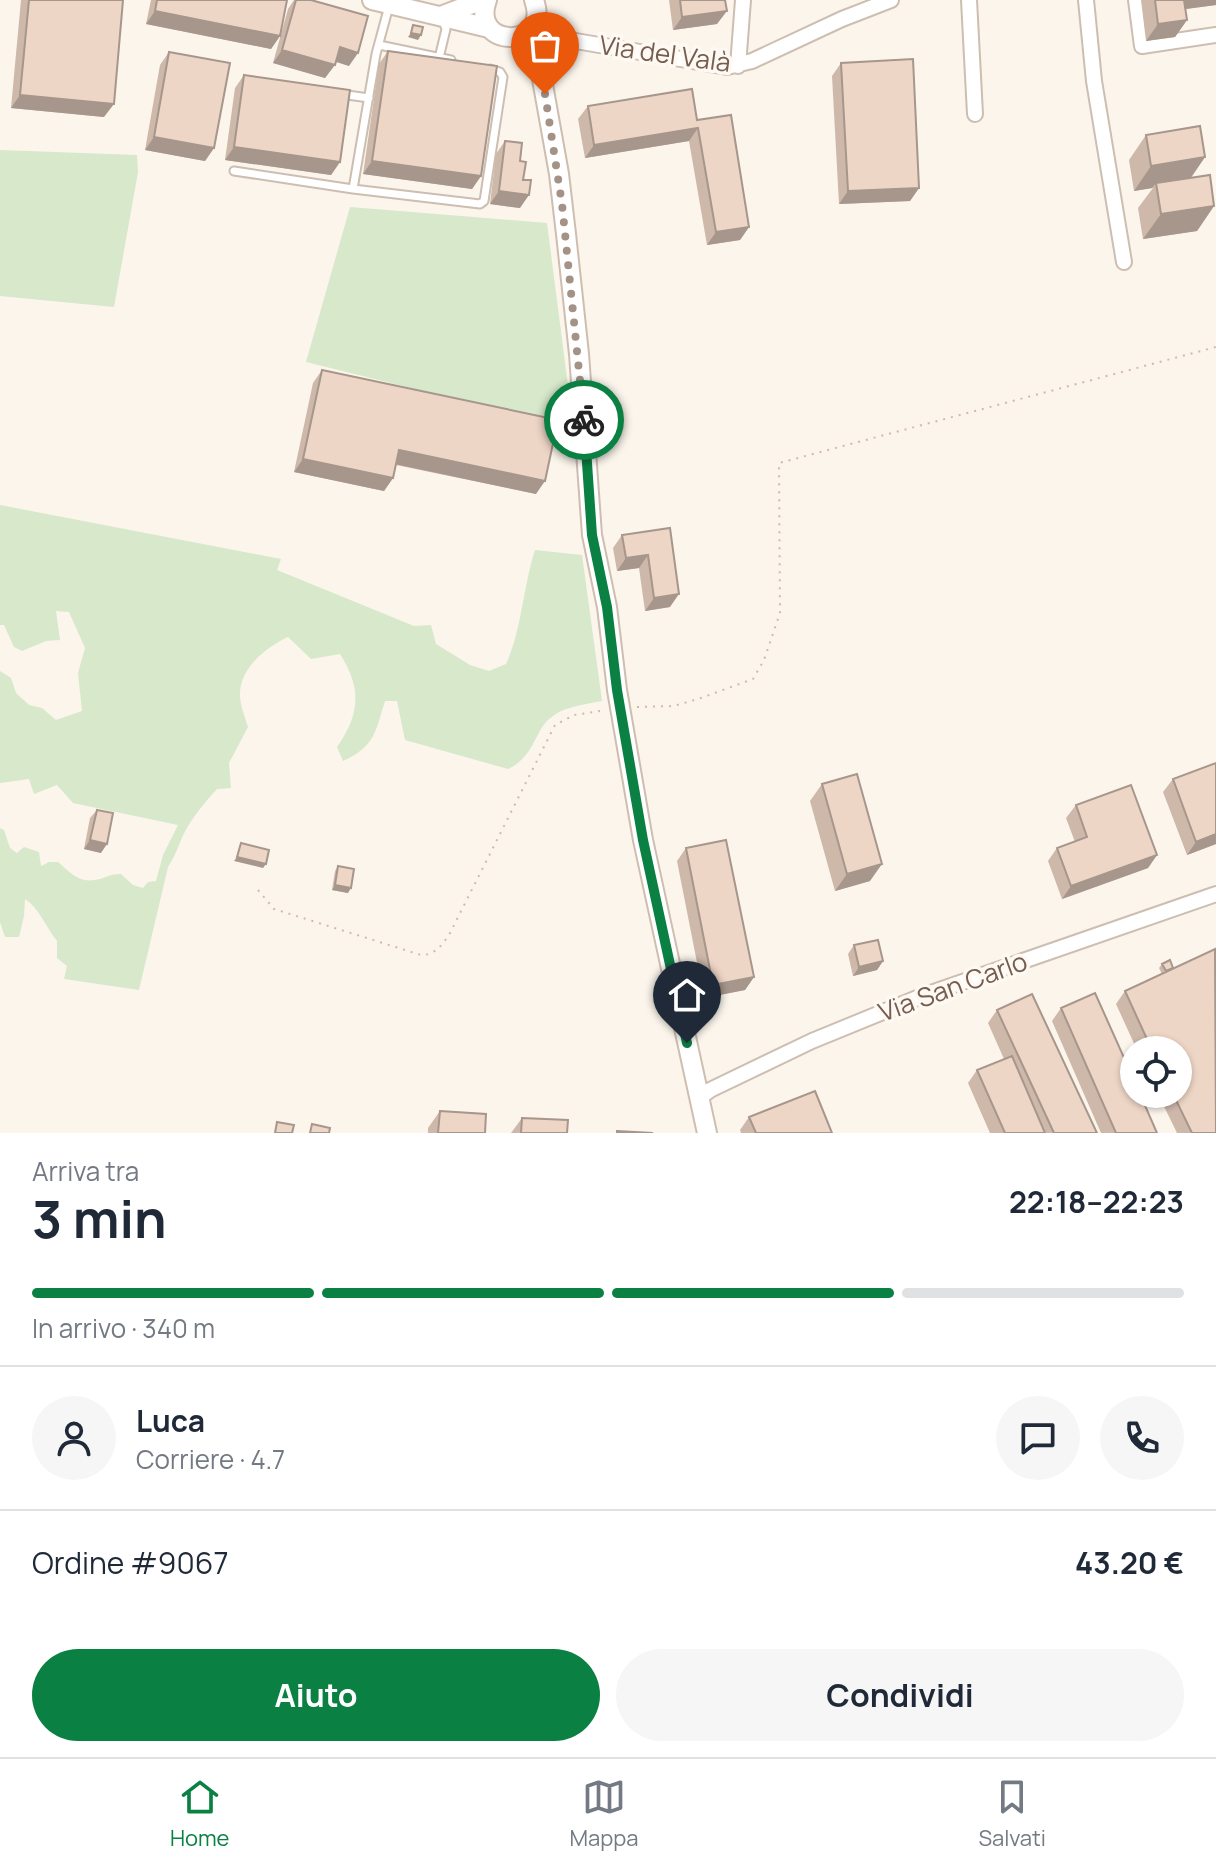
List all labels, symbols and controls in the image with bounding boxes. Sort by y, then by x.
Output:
pin [511,12,579,94]
icon: bag [523,24,567,68]
street label: Via del Valà [597,26,733,80]
courier [544,380,624,460]
icon: bike [562,398,606,442]
street label: Via San Carlo [873,942,1032,1030]
pin [653,961,721,1043]
icon: home [665,973,709,1017]
map controls [1120,1036,1192,1108]
button: locate [1120,1036,1192,1108]
text: Arriva tra [32,1153,139,1189]
text: 22:18–22:23 [1009,1181,1184,1222]
text: 3 min [32,1183,167,1254]
text: In arrivo · 340 m [32,1310,215,1346]
button: person [32,1396,116,1480]
button: chat [996,1396,1080,1480]
button: phone [1100,1396,1184,1480]
text: Luca [136,1400,205,1441]
text: Corriere · 4.7 [136,1441,285,1477]
text: Ordine #9067 [32,1542,228,1583]
text: 43.20 € [1075,1542,1184,1583]
button: Aiuto [32,1649,600,1741]
button: Condividi [616,1649,1184,1741]
tab: Home [170,1775,229,1853]
tab: Mappa [569,1775,638,1853]
tab: Salvati [978,1775,1046,1853]

